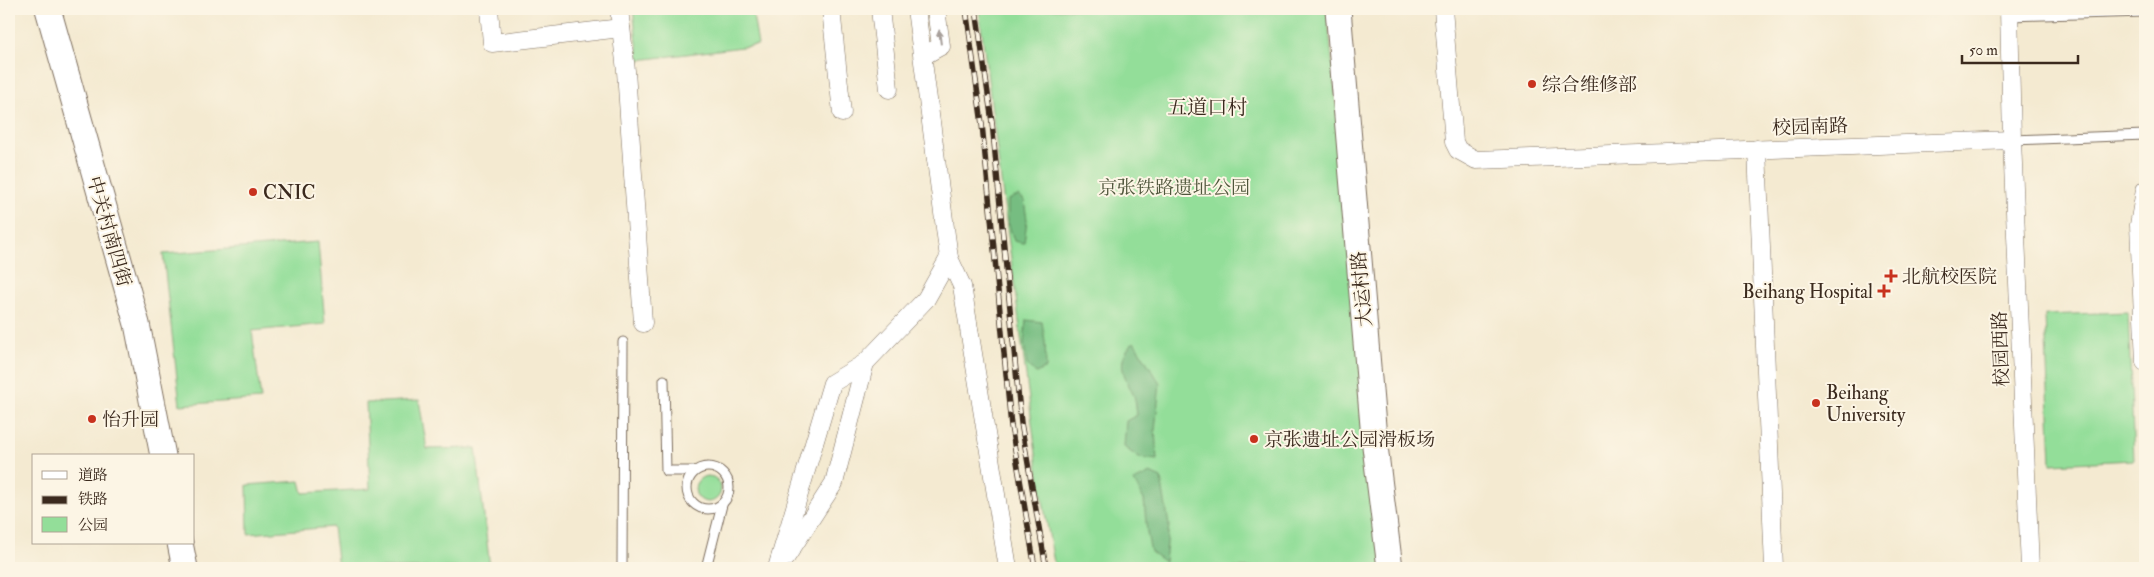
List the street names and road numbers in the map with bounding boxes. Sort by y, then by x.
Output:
street label: 校园南路 [1772,114,1848,140]
street label: 中关村南四街 [82,173,136,289]
street label: 大运村路 [1347,250,1377,328]
street label: 校园西路 [1988,311,2014,387]

